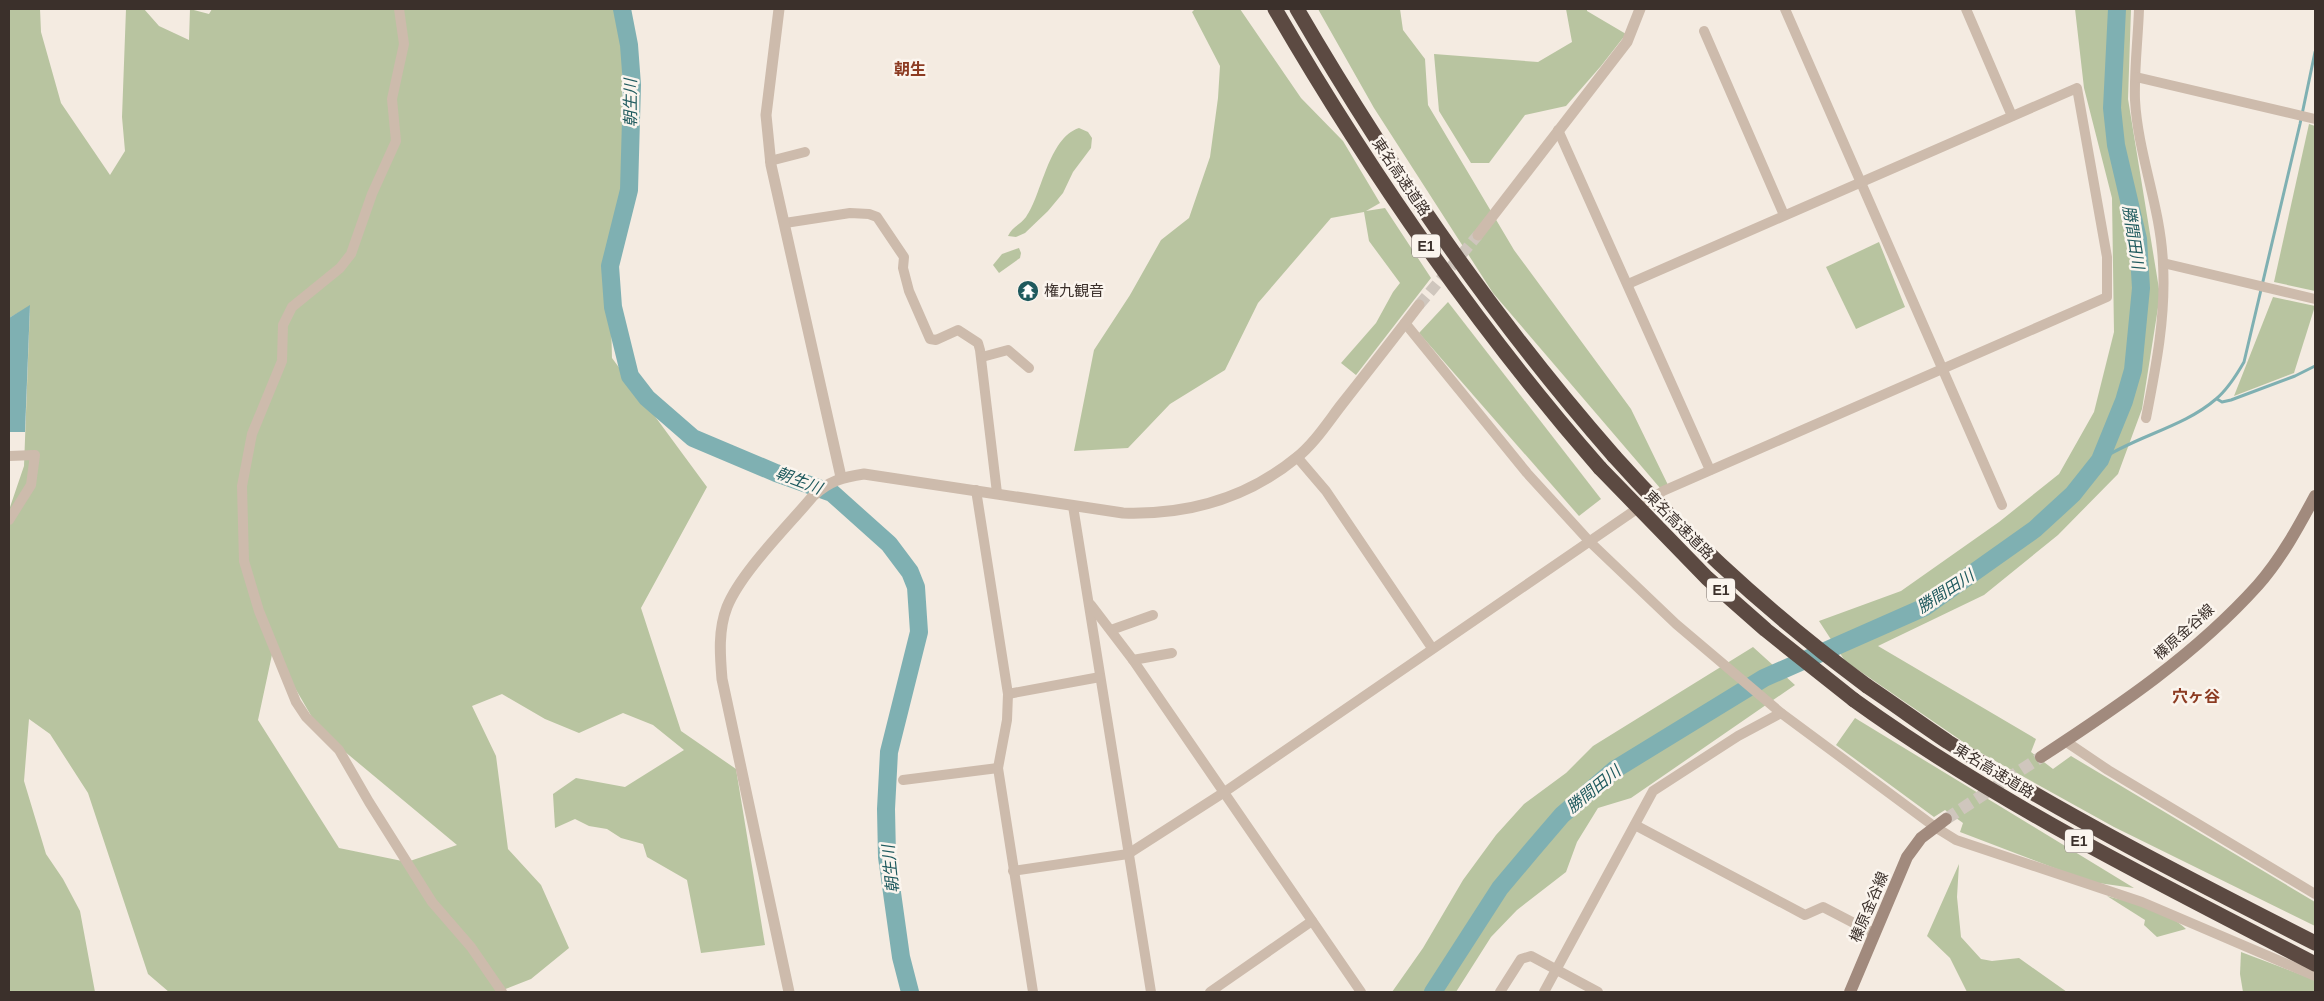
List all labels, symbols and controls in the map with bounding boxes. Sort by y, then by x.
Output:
district label: 朝生 [894,61,926,78]
water label: 朝生川 [622,77,639,127]
street label: 東名高速道路 [1369,135,1434,219]
water label: 勝間田川 [2120,204,2147,272]
road number: E1 [1412,235,1440,258]
temple icon: 権九観音 [1016,279,1040,303]
place label: 権九観音 [1044,282,1104,299]
water label: 朝生川 [773,464,826,498]
street label: 東名高速道路 [1642,487,1717,562]
water label: 勝間田川 [1914,566,1978,616]
road number: E1 [1707,578,1735,602]
street label: 榛原金谷線 [2150,600,2217,663]
district label: 穴ヶ谷 [2172,688,2220,705]
street label: 東名高速道路 [1951,740,2037,801]
water label: 勝間田川 [1563,761,1625,816]
road number: E1 [2065,829,2093,852]
water label: 朝生川 [879,842,901,894]
street label: 榛原金谷線 [1846,869,1891,945]

